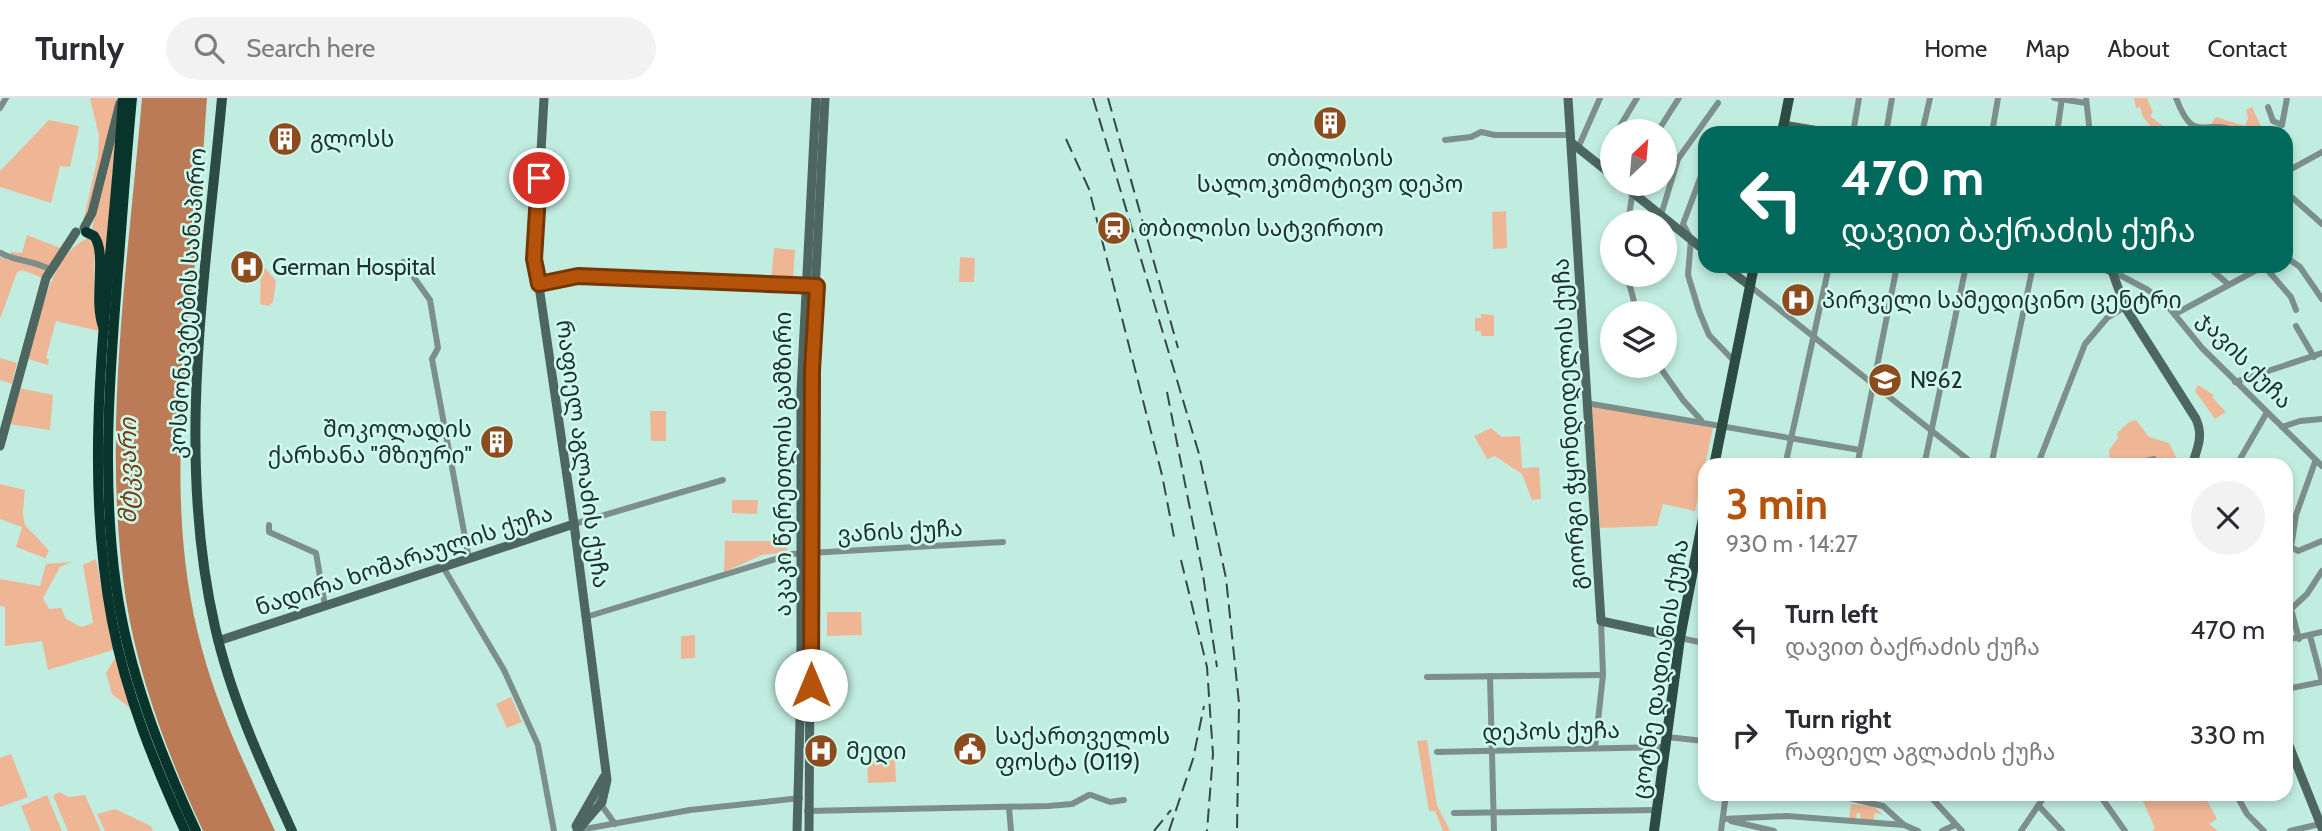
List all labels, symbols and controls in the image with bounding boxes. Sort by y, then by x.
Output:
search box [166,17,656,80]
text: Turnly [35,28,124,68]
icon: search [190,29,228,67]
text: Search here [246,32,375,64]
text: Home [1924,34,1987,63]
text: Map [2025,34,2070,63]
text: About [2108,34,2170,63]
text: Contact [2208,34,2287,63]
building icon: თბილისის სალოკომოტივო დეპო [1311,104,1349,142]
north arrow [1600,119,1676,196]
map controls [1600,119,1677,378]
building icon: გლოსს [266,120,304,158]
place label: გლოსს [310,125,394,153]
place label: თბილისის სალოკომოტივო დეპო [1197,144,1463,198]
street label: კოსმონავტების სანაპირო [162,147,212,459]
pin [509,148,569,208]
text: 470 m [1841,148,1984,207]
icon: left [1726,154,1817,245]
icon: arrive [520,159,558,197]
station icon: თბილისი სატვირთო [1095,209,1133,247]
button: search [1600,210,1677,287]
text: დავით ბაქრაძის ქუჩა [1841,211,2196,250]
place label: თბილისი სატვირთო [1138,214,1384,242]
hospital icon: German Hospital [228,248,266,286]
place label: German Hospital [272,253,436,281]
street label: გიორგი ჭყონდიდელის ქუჩა [1546,257,1592,591]
hospital icon: პირველი სამედიცინო ცენტრი [1779,281,1817,319]
place label: პირველი სამედიცინო ცენტრი [1822,286,2182,314]
button: layers [1600,301,1677,378]
street label: ჯავის ქუჩა [2192,306,2298,414]
street label: აკაკი წერეთლის გამზირი [769,312,797,616]
street label: რაფიელ აგლაძის ქუჩა [550,318,616,590]
school or university icon: №62 [1866,361,1904,399]
place label: №62 [1910,366,1963,394]
place label: შოკოლადის ქარხანა "მზიური" [268,415,472,469]
water label: მტკვარი [113,417,142,524]
building icon: შოკოლადის ქარხანა "მზიური" [478,423,516,461]
text: 3 min [1726,478,1828,530]
button: close [2191,481,2265,555]
street label: ნადირა ხოშარაულის ქუჩა [252,499,556,621]
street label: ვანის ქუჩა [837,514,963,548]
text: 930 m · 14:27 [1726,530,1858,558]
street label: ცოტნე დადიანის ქუჩა [1626,537,1694,801]
text: Turn left [1785,598,1878,630]
icon: left [1726,611,1764,649]
text: 470 m [2190,614,2265,646]
text: დავით ბაქრაძის ქუჩა [1785,633,2040,661]
position arrow [774,648,848,722]
text: Turn right [1785,703,1891,735]
street label: დეპოს ქუჩა [1482,716,1620,746]
icon: right [1726,716,1764,754]
text: 330 m [2190,719,2265,751]
place label: საქართველოს ფოსტა (0119) [995,722,1170,776]
public building icon: საქართველოს ფოსტა (0119) [951,730,989,768]
hospital icon: მედი [802,732,840,770]
place label: მედი [846,737,906,765]
text: რაფიელ აგლაძის ქუჩა [1785,738,2055,766]

